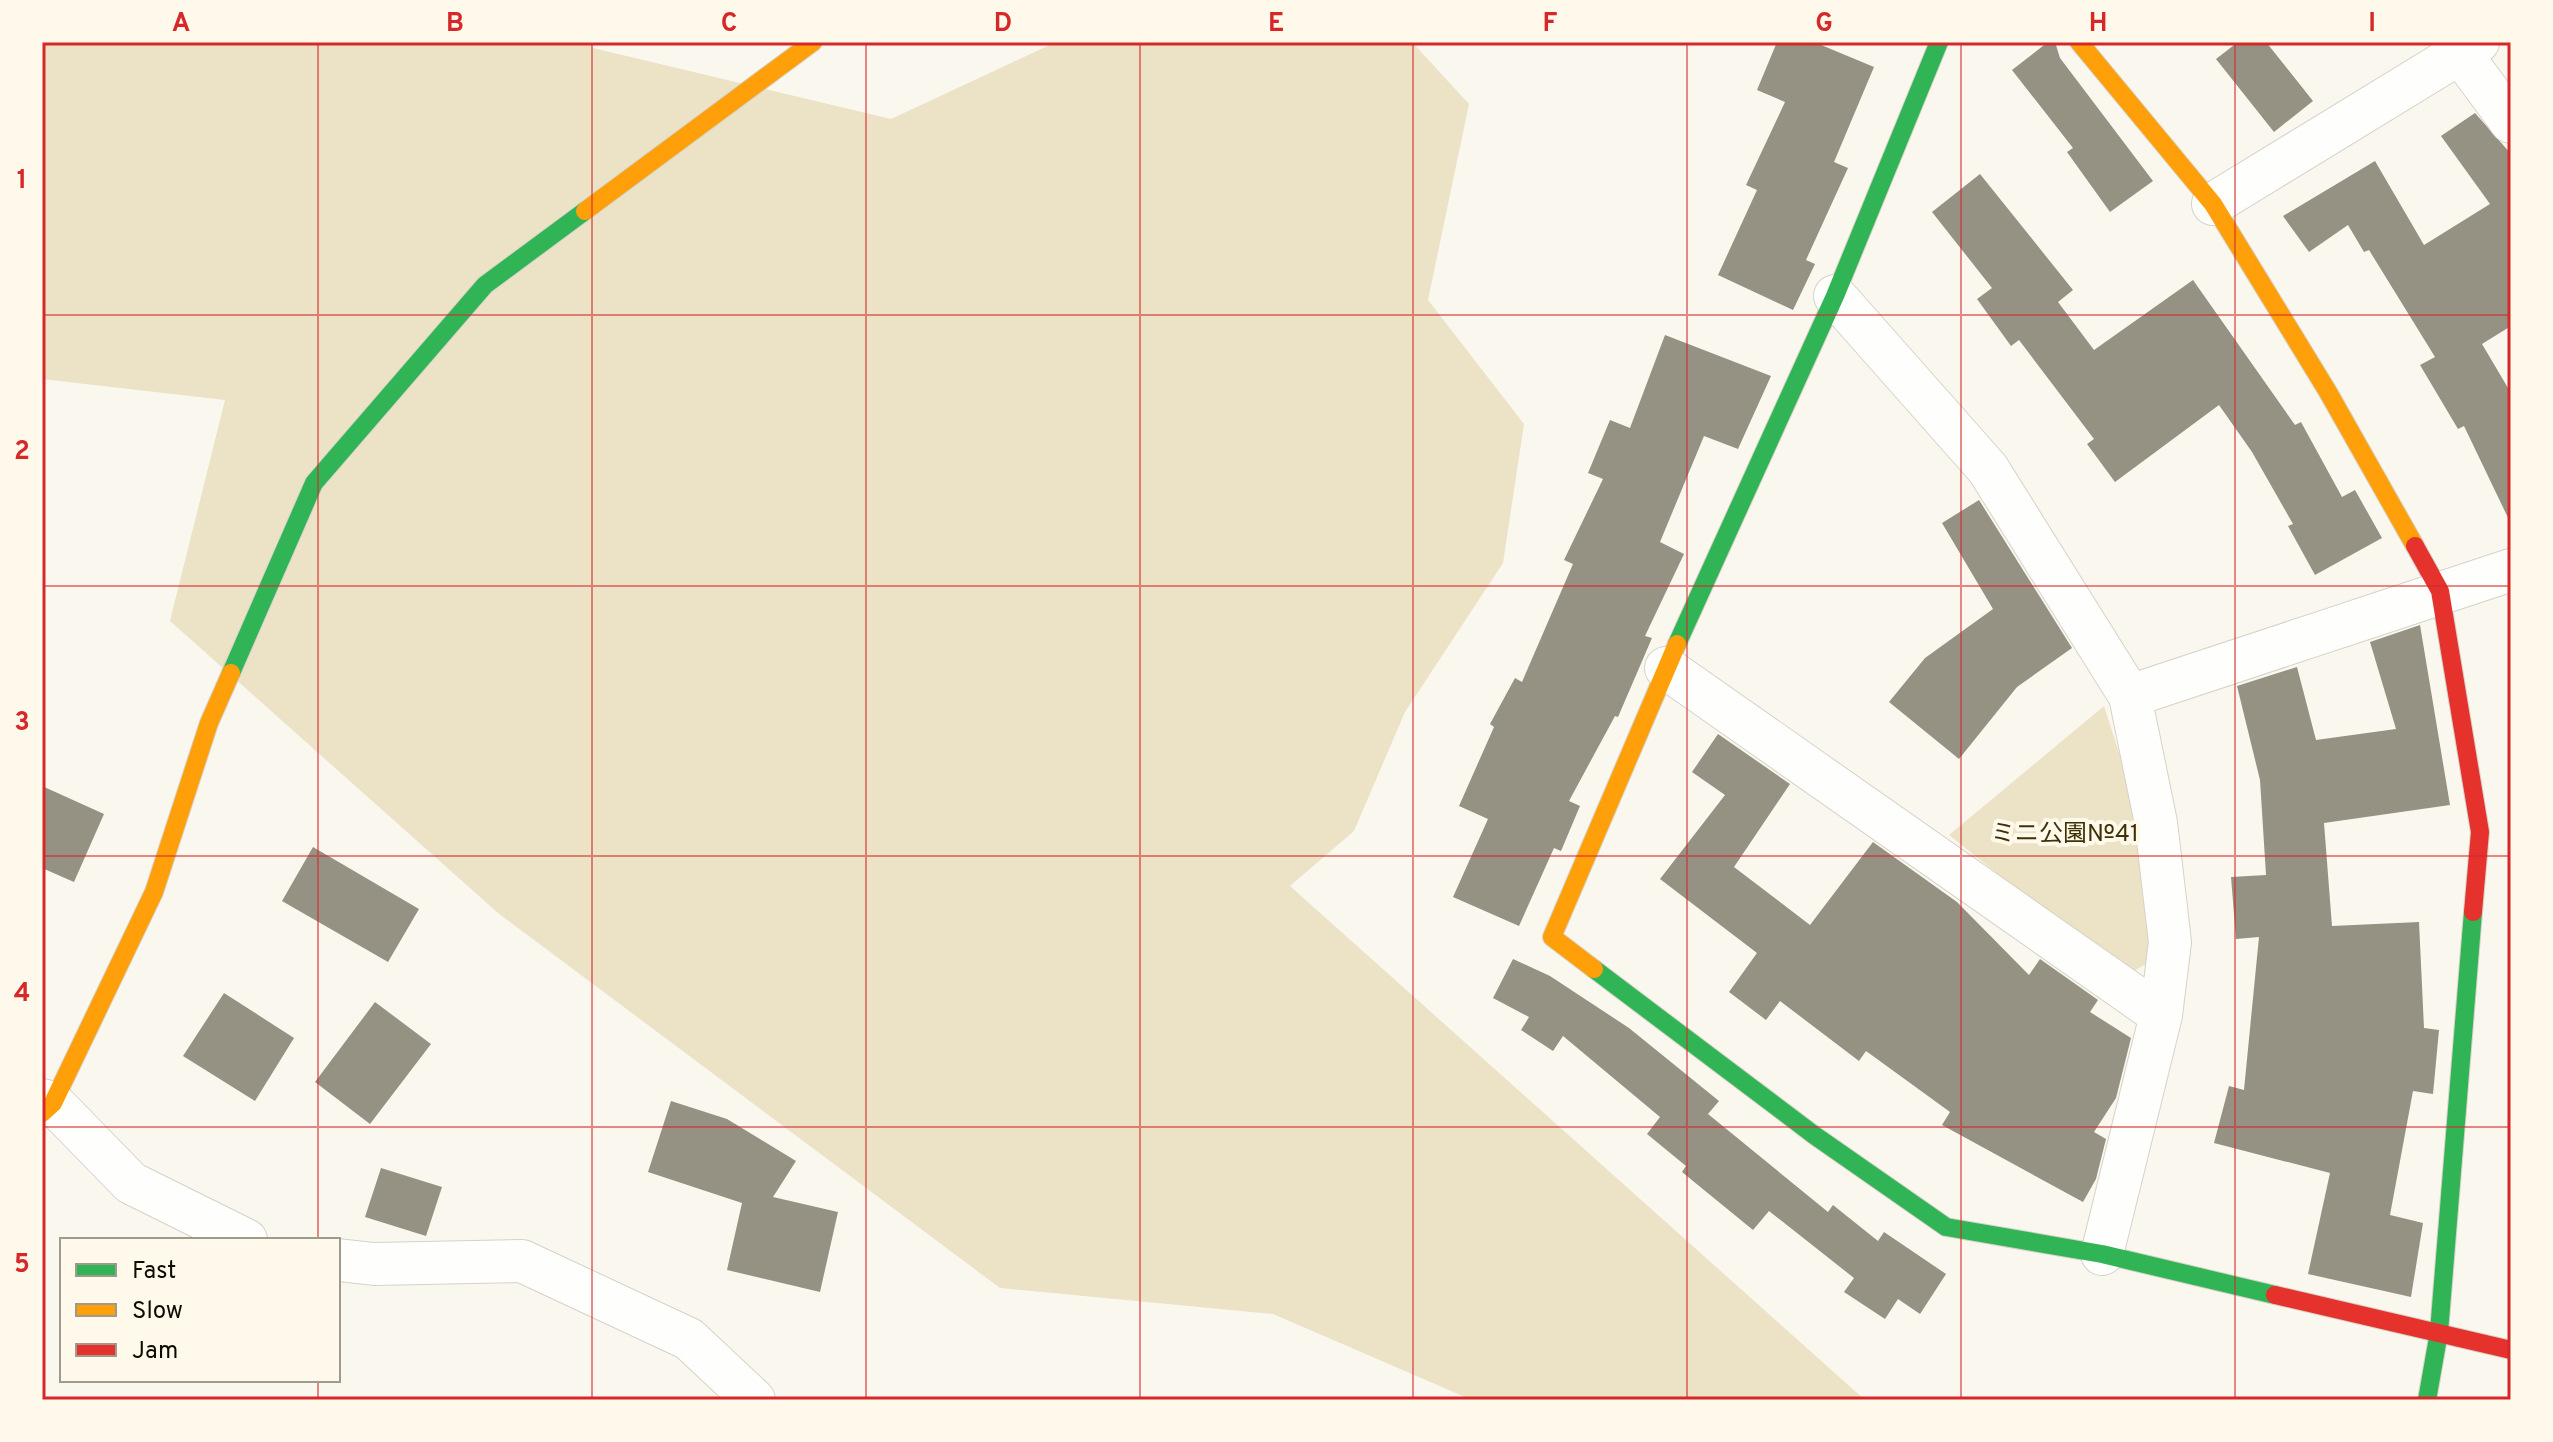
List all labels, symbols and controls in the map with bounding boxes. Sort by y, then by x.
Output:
text: A [172,8,190,41]
text: B [446,8,464,41]
text: C [721,8,737,41]
text: D [994,8,1012,41]
text: E [1268,8,1284,41]
text: F [1543,8,1558,41]
text: G [1815,8,1833,41]
text: H [2089,8,2107,41]
text: I [2368,8,2376,41]
text: 1 [17,165,27,198]
text: 2 [14,436,30,469]
text: 3 [14,707,30,740]
park label: ミニ公園№41 [1991,820,2139,850]
text: 4 [14,978,30,1011]
legend [60,1238,340,1382]
text: 5 [14,1249,30,1282]
text: Fast [132,1257,176,1287]
text: Slow [132,1297,183,1327]
text: Jam [132,1337,178,1367]

